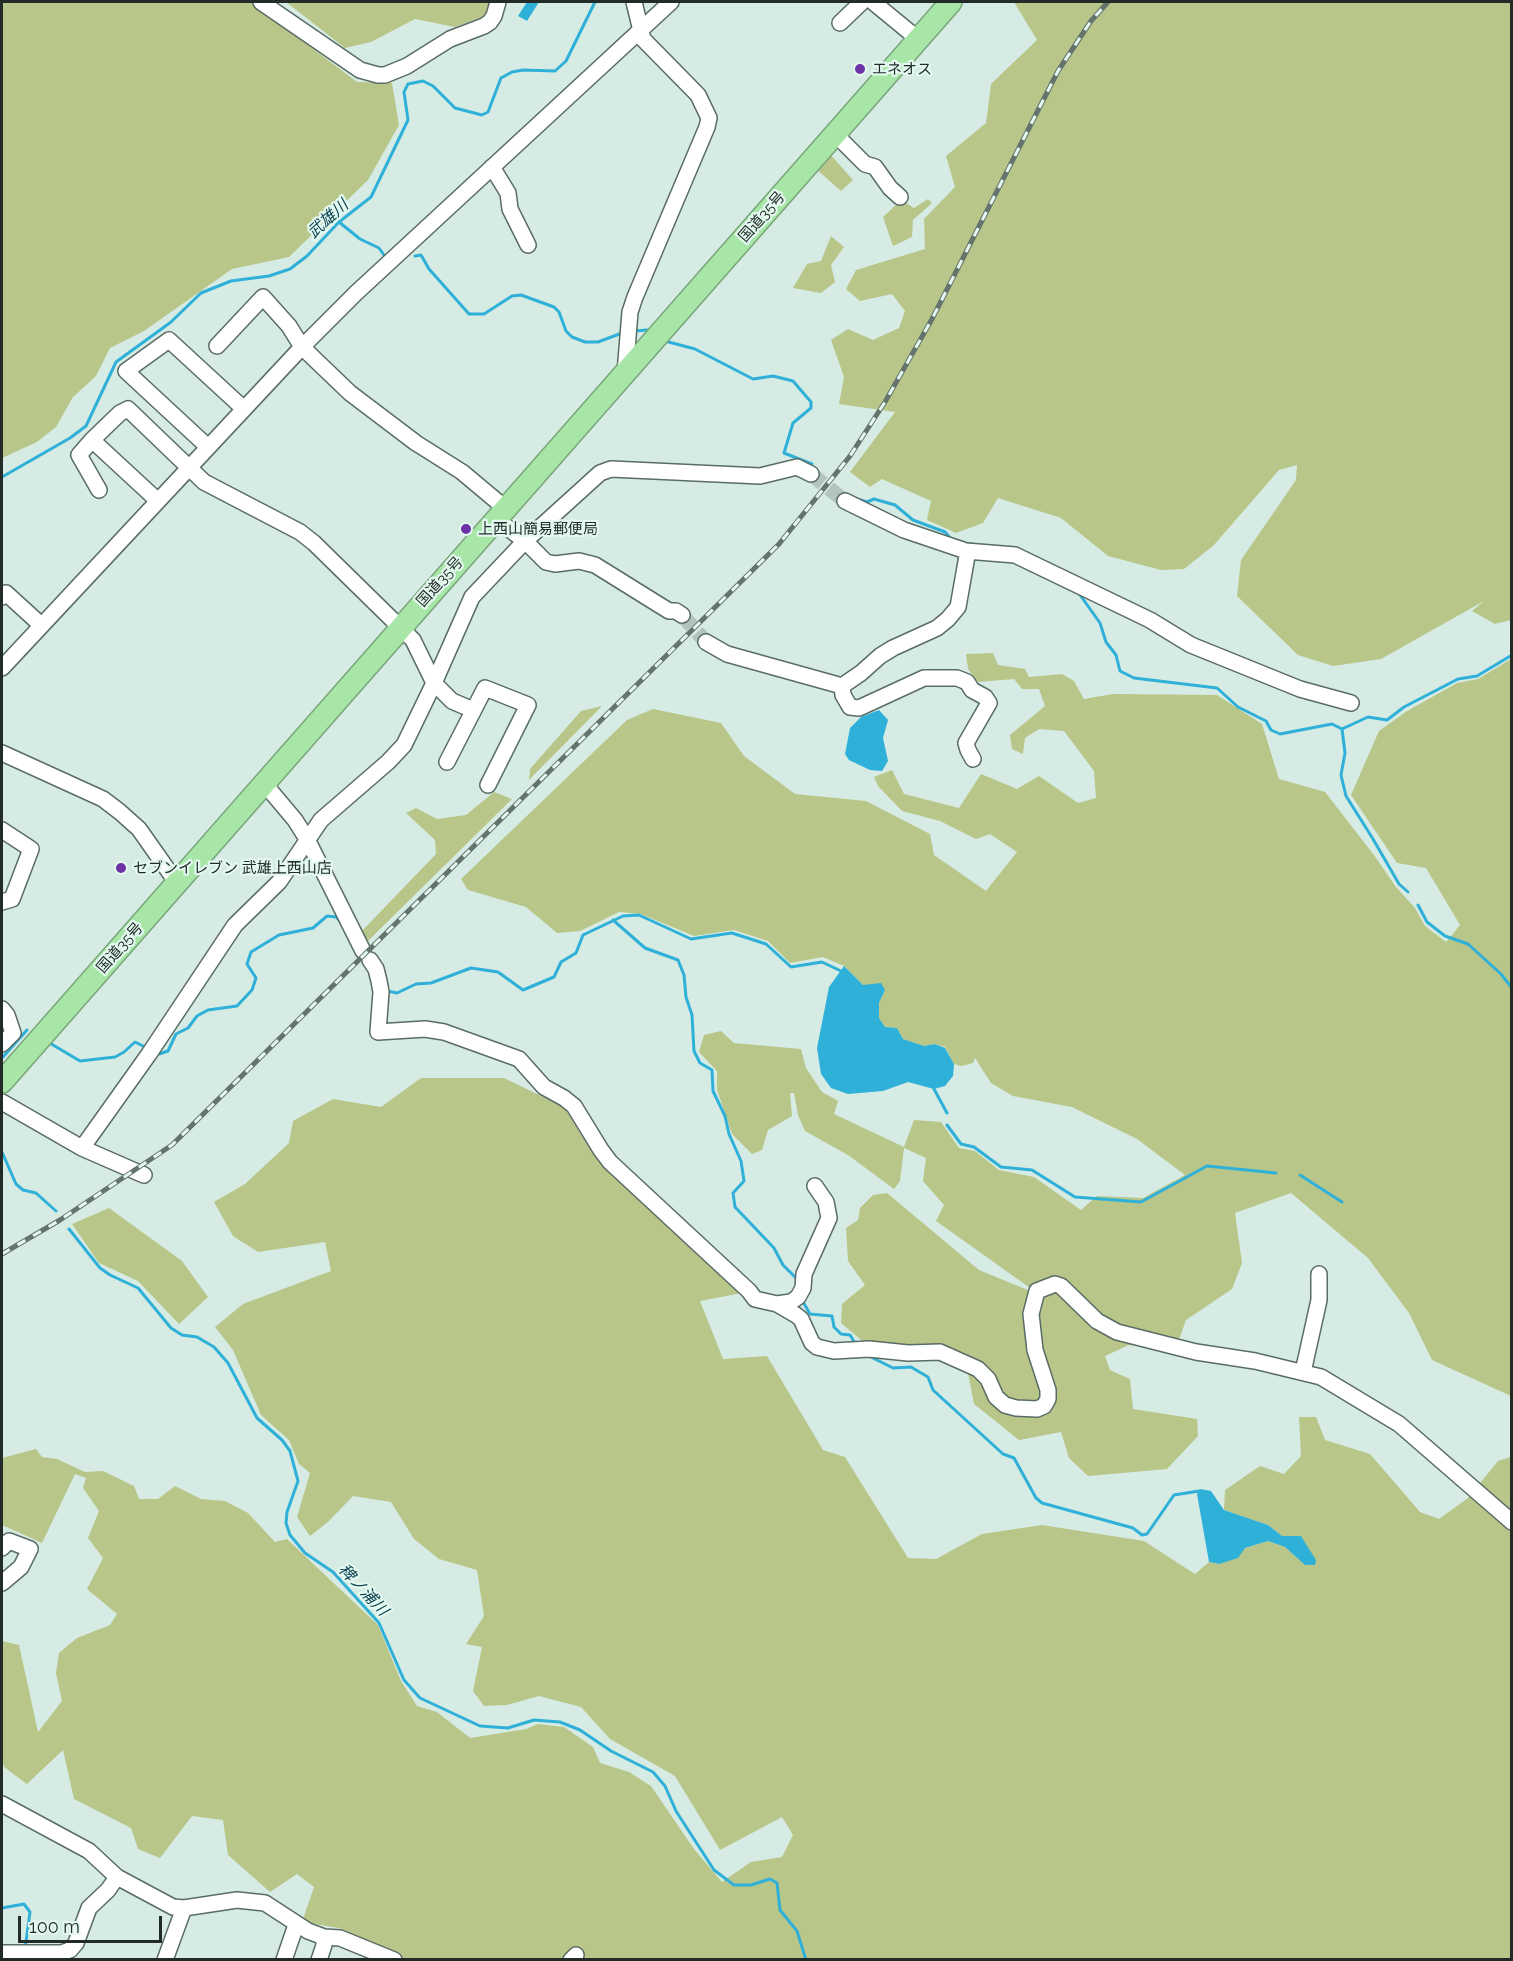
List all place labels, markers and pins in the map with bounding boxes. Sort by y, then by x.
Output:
place label: エネオス [872,60,932,78]
marker: エネオス [853,62,867,76]
place label: 上西山簡易郵便局 [478,520,598,538]
marker: 上西山簡易郵便局 [459,522,473,536]
place label: セブンイレブン 武雄上西山店 [133,859,332,877]
marker: セブンイレブン 武雄上西山店 [114,861,128,875]

